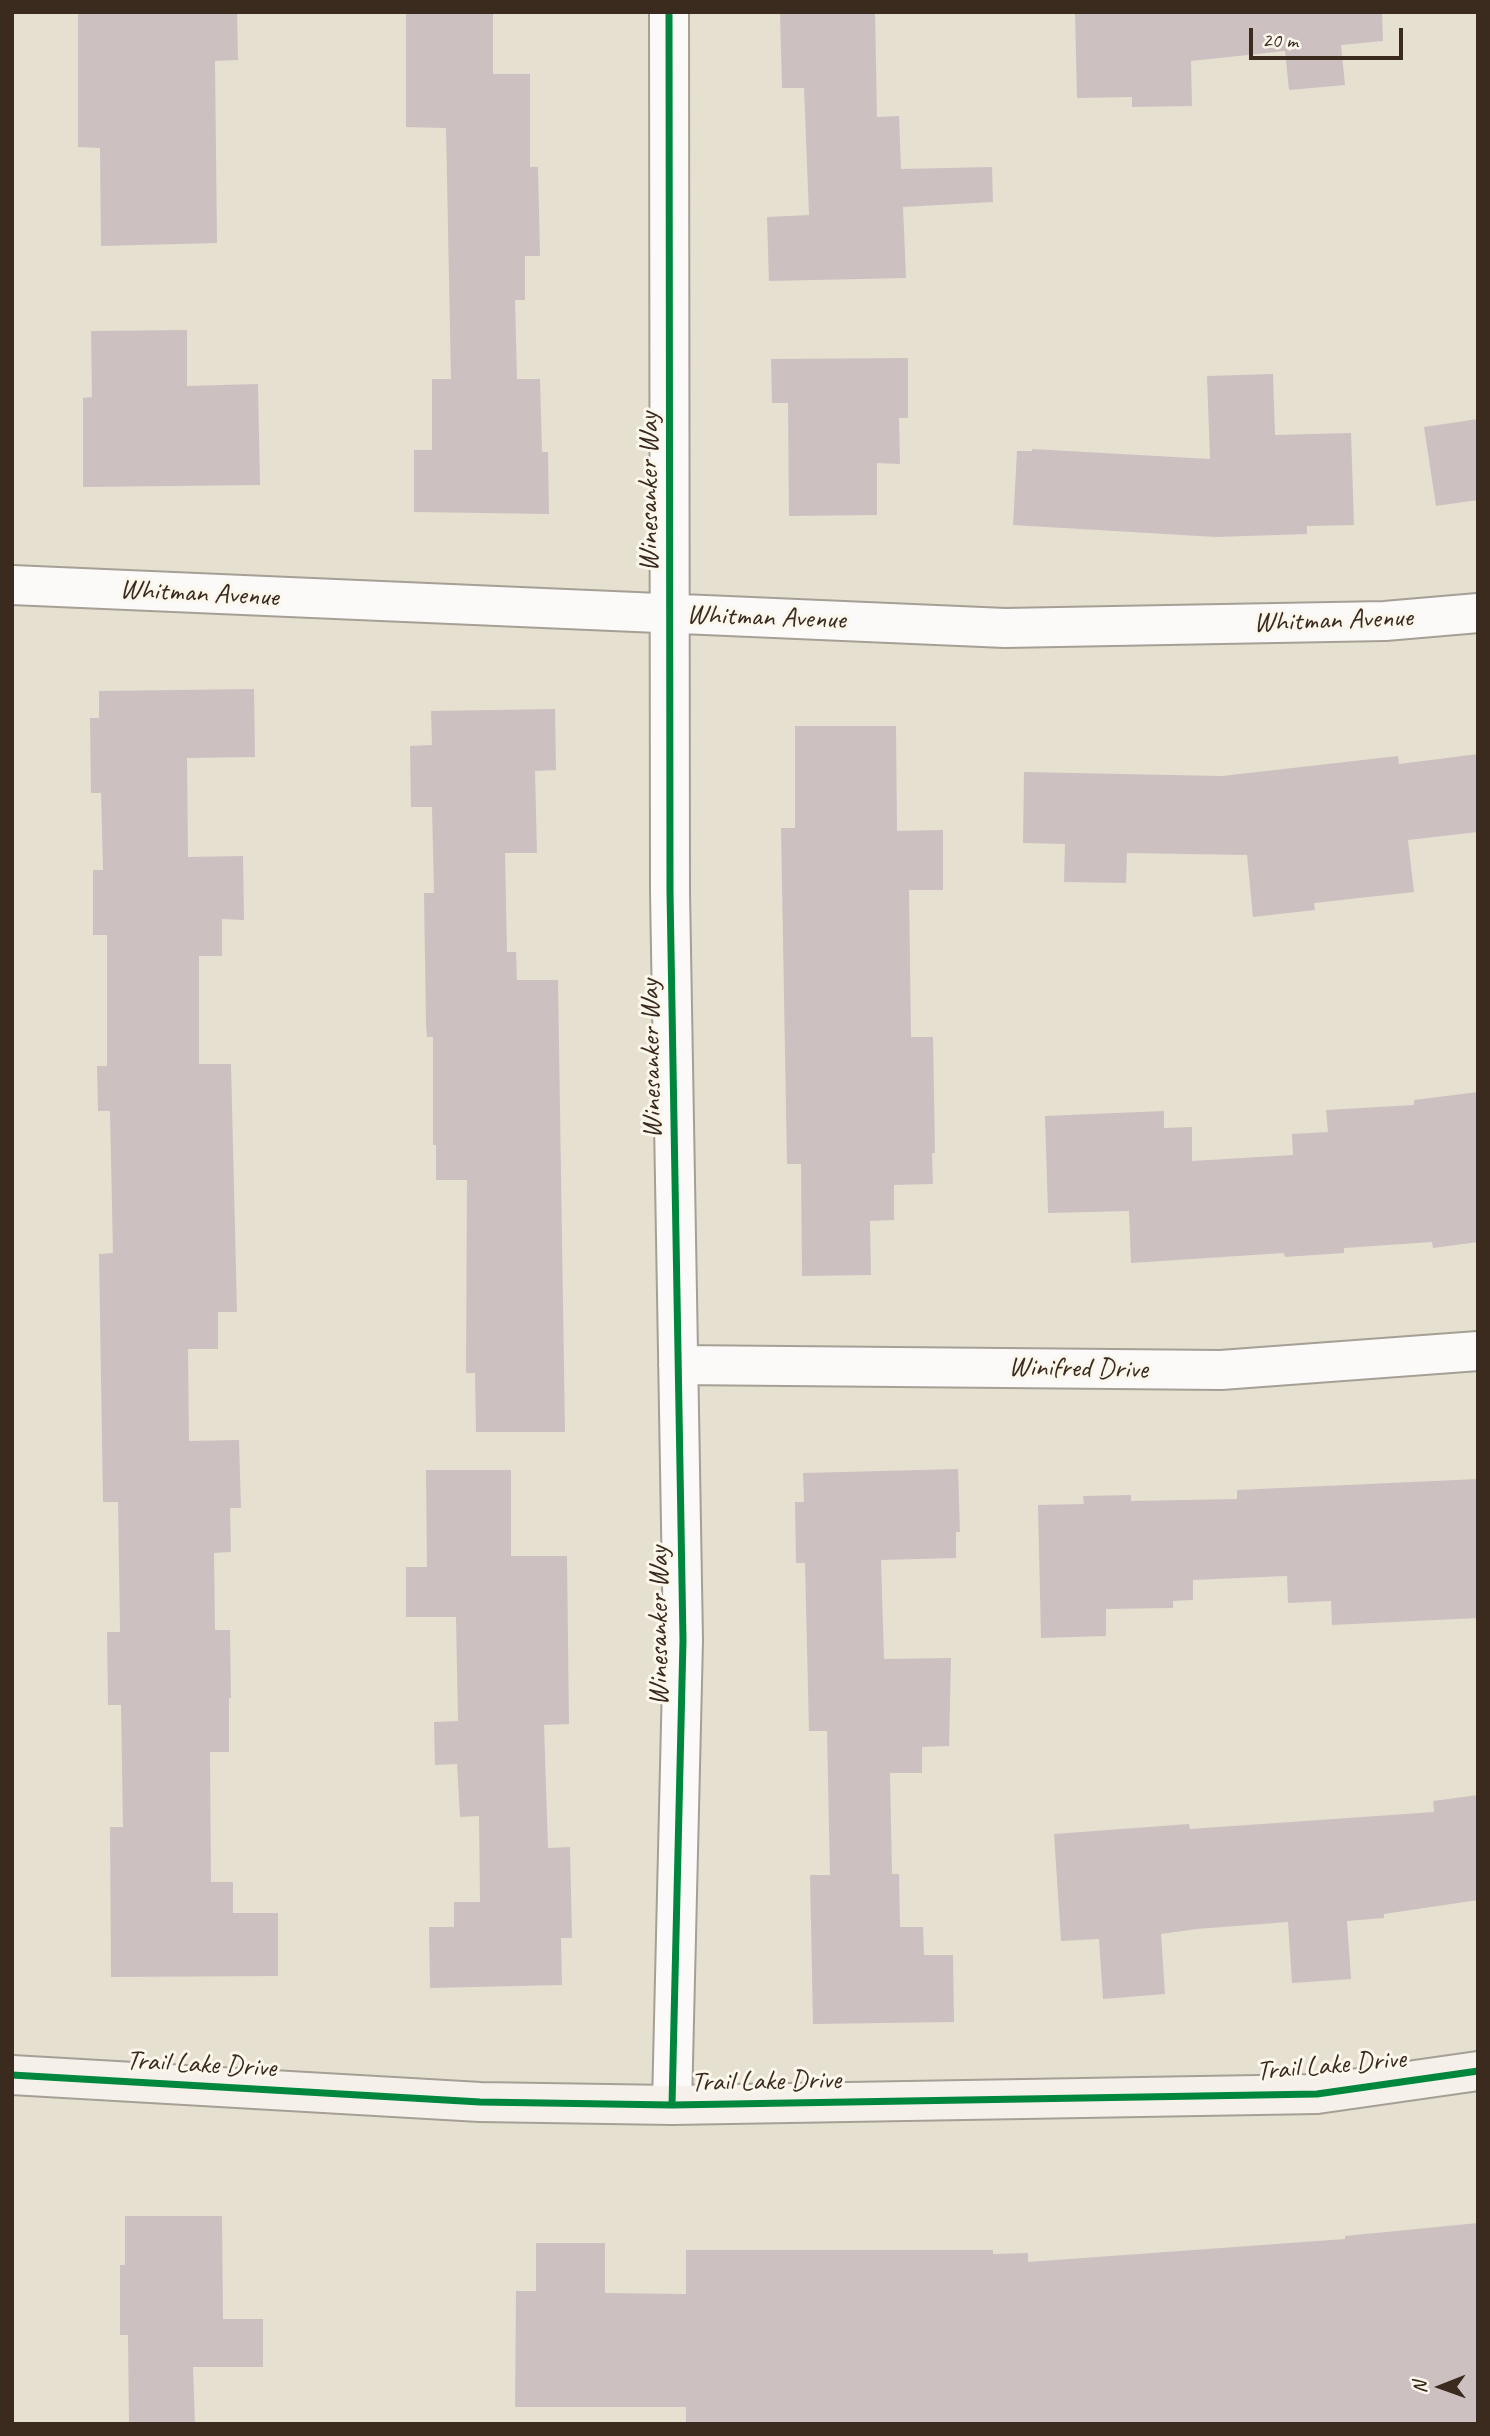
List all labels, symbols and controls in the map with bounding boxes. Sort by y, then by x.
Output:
scale bar [1252,14,1406,58]
text: 20 m [1262,27,1298,53]
street label: Winesanker Way [633,412,667,572]
street label: Whitman Avenue [119,573,279,615]
street label: Whitman Avenue [686,598,846,638]
street label: Whitman Avenue [1253,601,1413,641]
street label: Winesanker Way [634,979,670,1139]
street label: Winifred Drive [1008,1351,1148,1387]
street label: Winesanker Way [643,1546,677,1706]
street label: Trail Lake Drive [1255,2043,1407,2089]
street label: Trail Lake Drive [125,2044,277,2086]
street label: Trail Lake Drive [691,2064,841,2100]
north arrow [1406,2352,1476,2422]
text: N [1408,2381,1432,2393]

